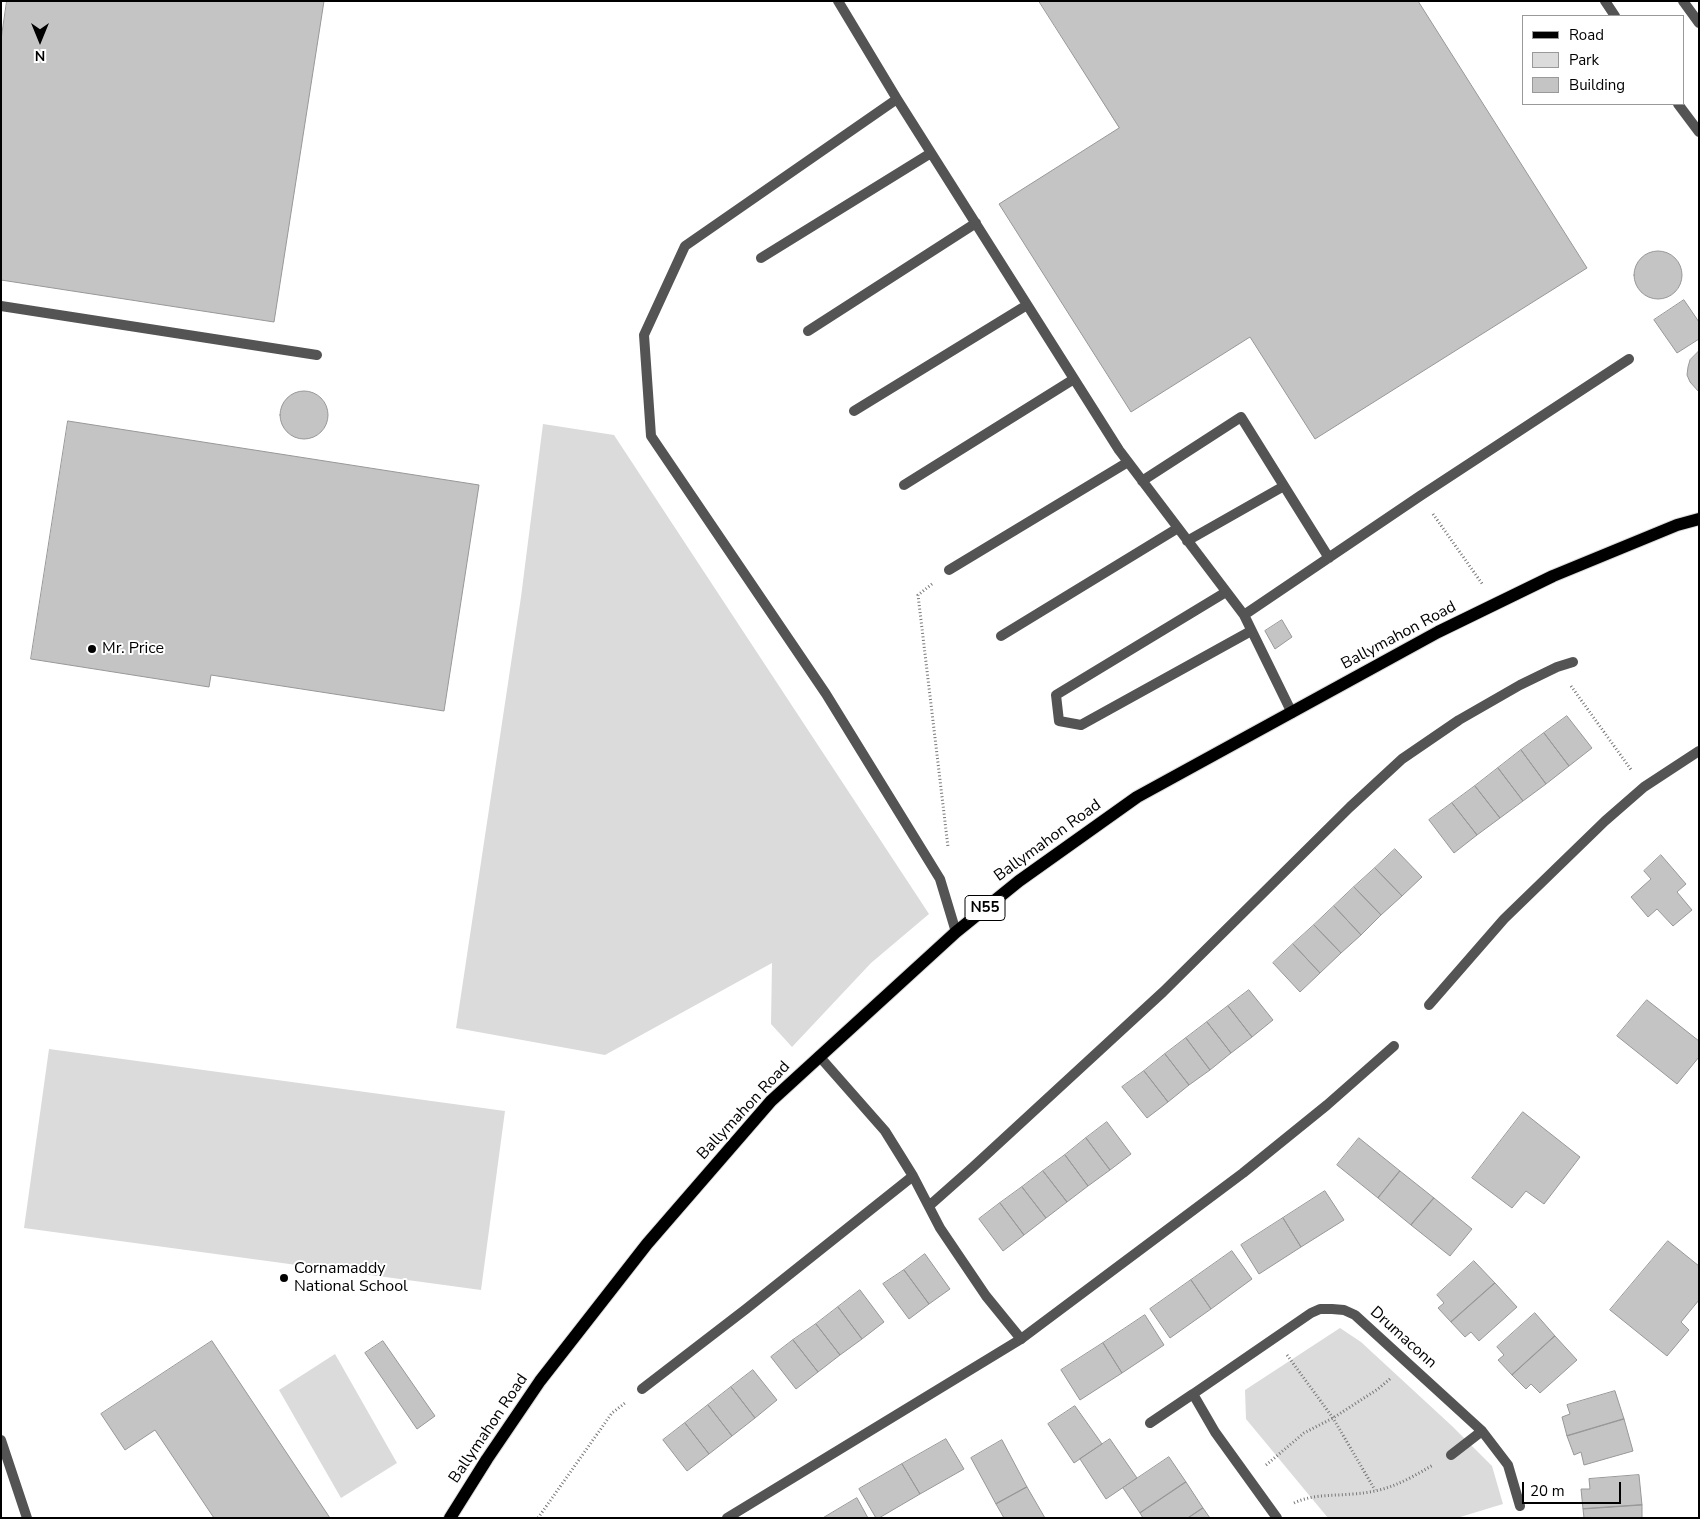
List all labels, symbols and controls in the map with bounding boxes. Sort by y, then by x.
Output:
north arrow [15,15,65,65]
legend [1522,15,1685,105]
text: Road [1569,25,1604,45]
text: N [35,46,45,65]
text: Park [1569,50,1599,70]
text: Building [1569,75,1625,95]
street label: Ballymahon Road [1338,598,1460,674]
place label: Mr. Price [102,639,164,659]
marker: Mr. Price [86,643,98,655]
street label: Ballymahon Road [991,796,1105,886]
road number: N55 [965,896,1005,920]
street label: Ballymahon Road [694,1058,794,1164]
place label: Cornamaddy National School [294,1259,408,1297]
marker: Cornamaddy National School [278,1272,290,1284]
street label: Drumaconn [1366,1303,1440,1373]
street label: Ballymahon Road [445,1371,533,1487]
scale bar [1525,1472,1624,1504]
text: 20 m [1530,1481,1565,1501]

